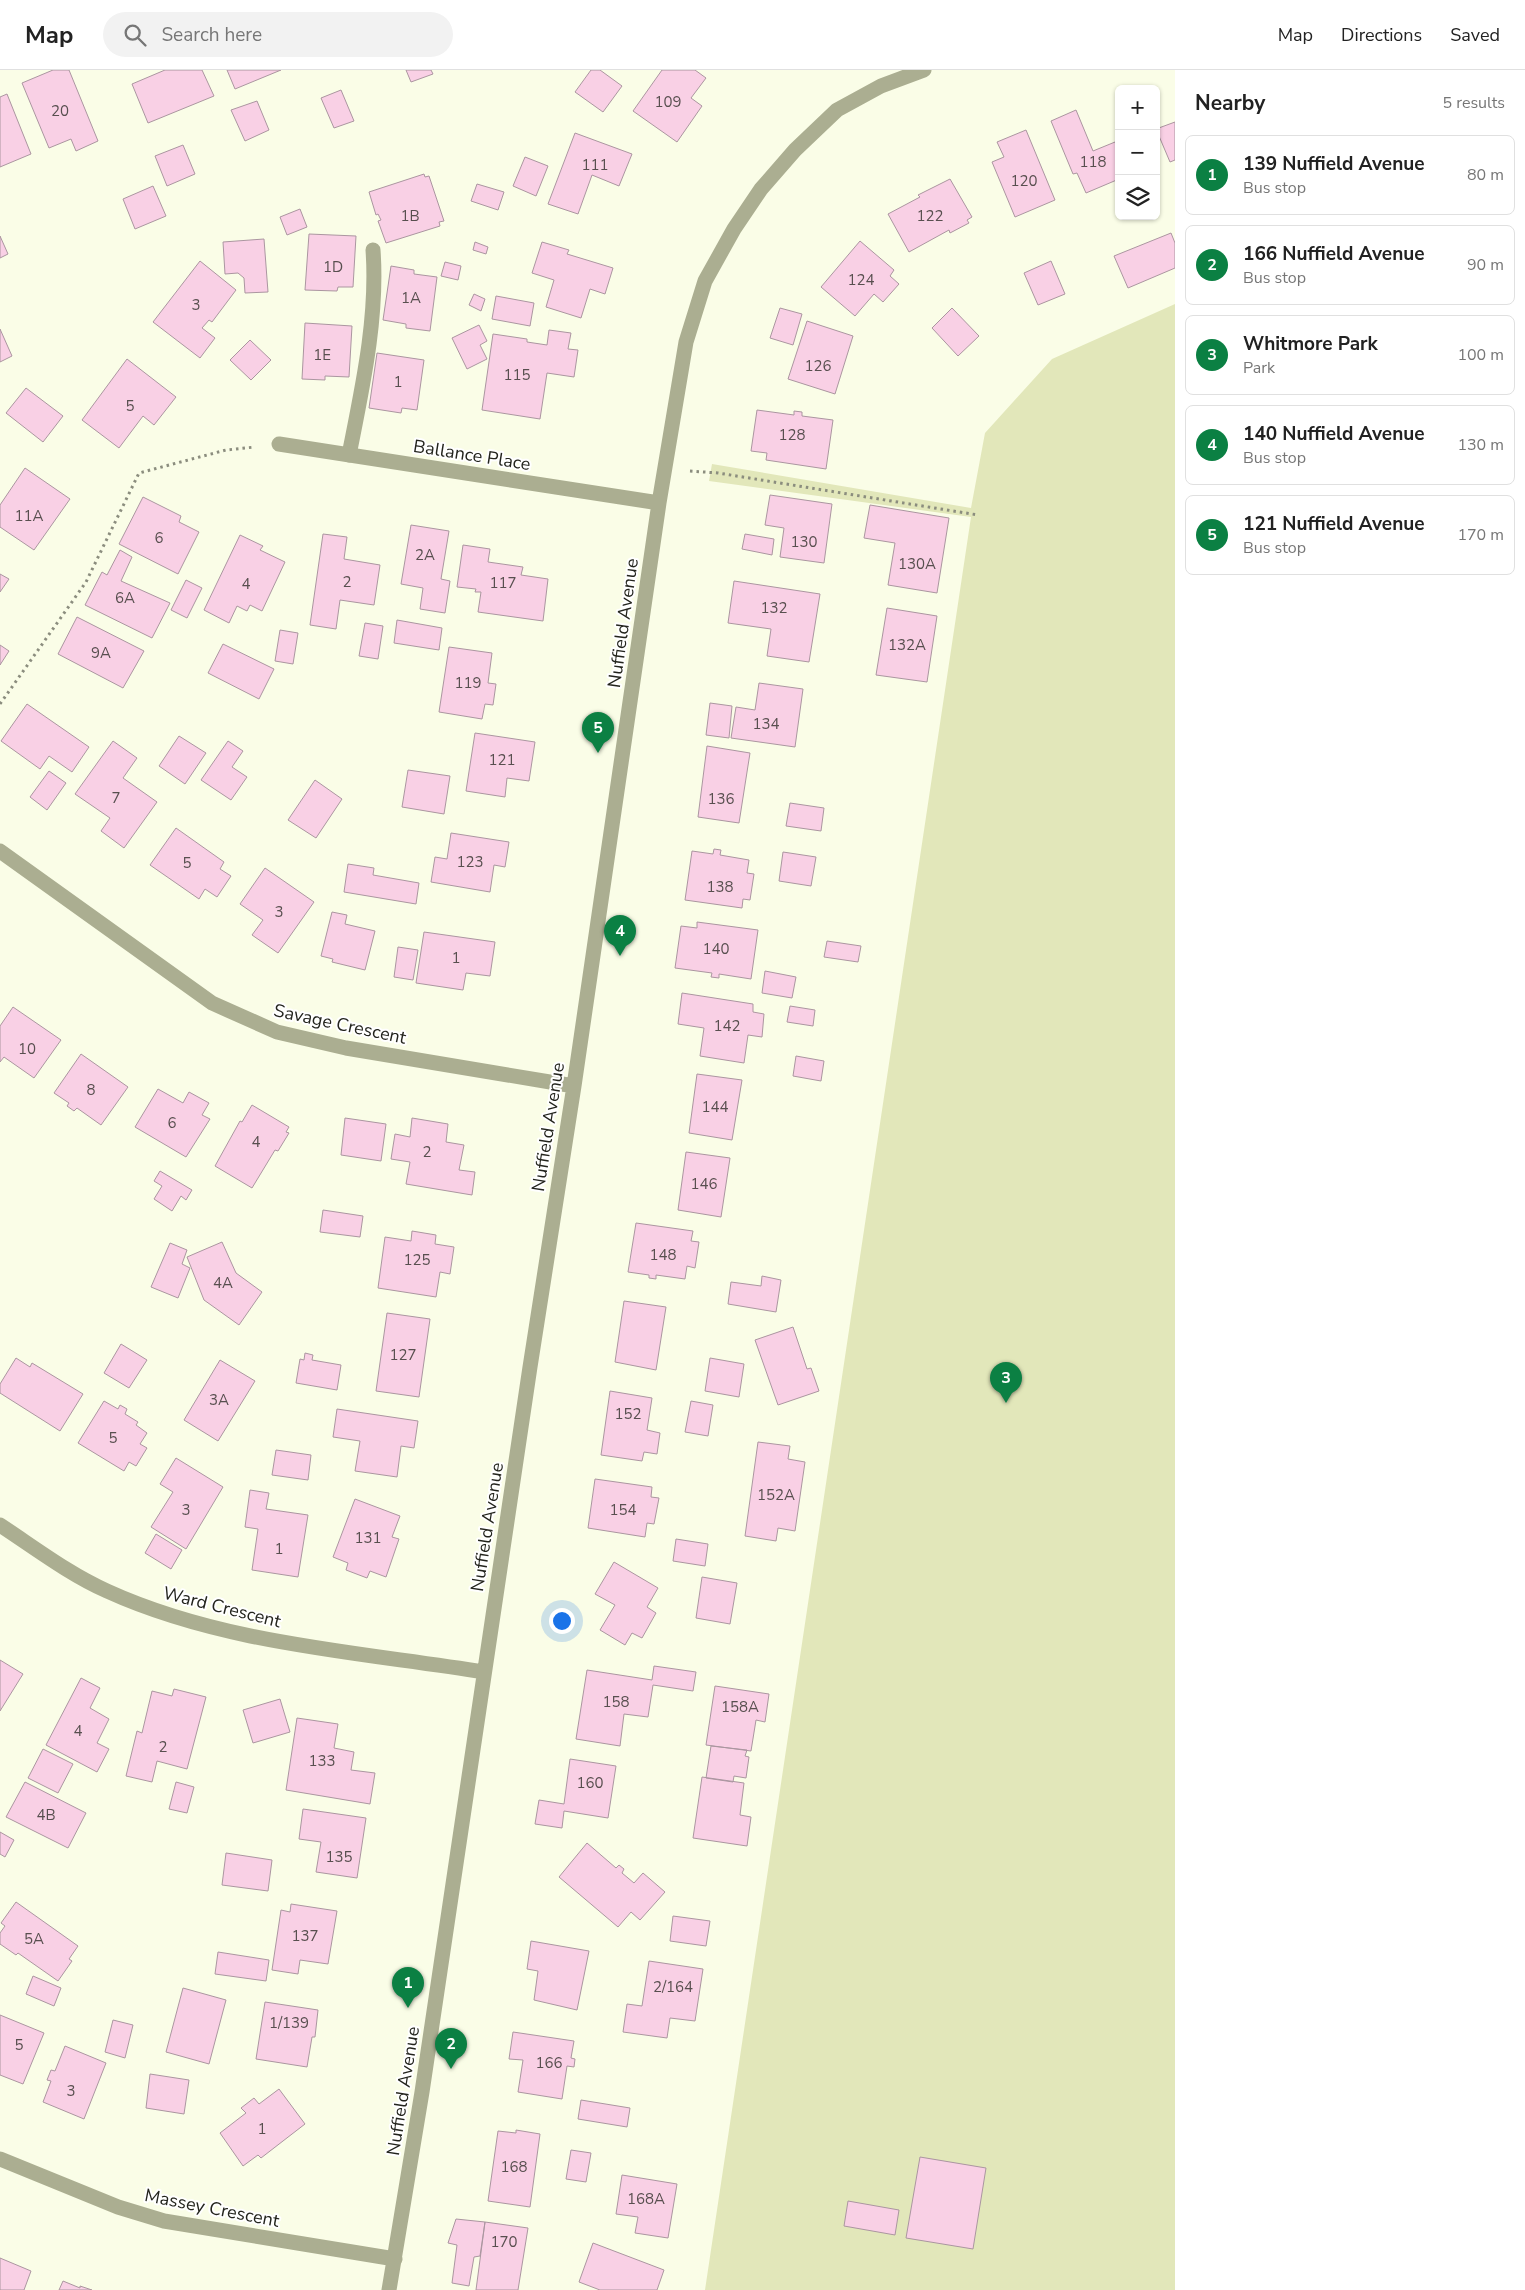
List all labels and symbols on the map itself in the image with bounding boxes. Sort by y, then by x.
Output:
house number: 109 [654,92,682,112]
house number: 20 [51,101,69,121]
house number: 118 [1079,152,1107,172]
house number: 111 [581,155,609,175]
house number: 120 [1010,171,1038,191]
house number: 1B [400,206,420,226]
house number: 122 [916,206,944,226]
house number: 1D [323,257,343,277]
house number: 124 [847,270,875,290]
house number: 1A [401,288,421,308]
house number: 3 [191,295,201,315]
house number: 1E [313,345,331,365]
house number: 126 [804,356,832,376]
house number: 115 [503,365,531,385]
house number: 1 [393,372,403,392]
house number: 5 [125,396,135,416]
house number: 128 [778,425,806,445]
street label: Ballance Place [412,434,532,476]
house number: 11A [15,506,44,526]
house number: 6 [154,528,164,548]
house number: 130 [790,532,818,552]
house number: 2A [415,545,435,565]
house number: 130A [898,554,936,574]
street label: Nuffield Avenue [602,557,644,689]
house number: 2 [342,572,352,592]
house number: 117 [489,573,517,593]
house number: 4 [241,574,251,594]
house number: 6A [115,588,135,608]
house number: 132 [760,598,788,618]
house number: 132A [888,635,926,655]
house number: 9A [91,643,111,663]
house number: 119 [454,673,482,693]
pin: 5 [582,712,614,753]
house number: 134 [752,714,780,734]
house number: 121 [488,750,516,770]
house number: 7 [111,788,121,808]
house number: 136 [707,789,735,809]
house number: 123 [456,852,484,872]
house number: 5 [182,853,192,873]
house number: 138 [706,877,734,897]
house number: 3 [274,902,284,922]
pin: 4 [604,915,636,956]
house number: 140 [702,939,730,959]
house number: 1 [451,948,461,968]
street label: Savage Crescent [272,998,409,1050]
house number: 142 [713,1016,741,1036]
house number: 10 [18,1039,36,1059]
street label: Nuffield Avenue [526,1061,570,1193]
house number: 8 [86,1080,96,1100]
house number: 144 [701,1097,729,1117]
house number: 6 [167,1113,177,1133]
house number: 4 [251,1132,261,1152]
house number: 2 [422,1142,432,1162]
house number: 146 [690,1174,718,1194]
house number: 148 [649,1245,677,1265]
house number: 125 [403,1250,431,1270]
house number: 4A [213,1273,233,1293]
house number: 127 [389,1345,417,1365]
pin: 3 [990,1362,1022,1403]
house number: 3A [209,1390,229,1410]
house number: 152 [614,1404,642,1424]
house number: 5 [108,1428,118,1448]
street label: Nuffield Avenue [465,1461,509,1593]
house number: 152A [757,1485,795,1505]
house number: 3 [181,1500,191,1520]
house number: 154 [609,1500,637,1520]
house number: 131 [354,1528,382,1548]
house number: 1 [274,1539,284,1559]
street label: Ward Crescent [161,1581,284,1633]
your location [549,1608,575,1634]
house number: 158 [602,1692,630,1712]
house number: 158A [721,1697,759,1717]
house number: 4 [73,1721,83,1741]
house number: 2 [158,1737,168,1757]
house number: 133 [308,1751,336,1771]
house number: 160 [576,1773,604,1793]
house number: 4B [36,1805,56,1825]
house number: 135 [325,1847,353,1867]
house number: 137 [291,1926,319,1946]
house number: 5A [24,1929,44,1949]
pin: 1 [392,1967,424,2008]
house number: 2/164 [653,1977,693,1997]
house number: 1/139 [269,2013,309,2033]
street label: Nuffield Avenue [381,2025,425,2157]
pin: 2 [435,2028,467,2069]
house number: 5 [14,2035,24,2055]
house number: 166 [535,2053,563,2073]
house number: 3 [66,2081,76,2101]
house number: 1 [257,2119,267,2139]
house number: 168 [500,2157,528,2177]
street label: Massey Crescent [143,2183,282,2233]
house number: 168A [627,2189,665,2209]
house number: 170 [490,2232,518,2252]

